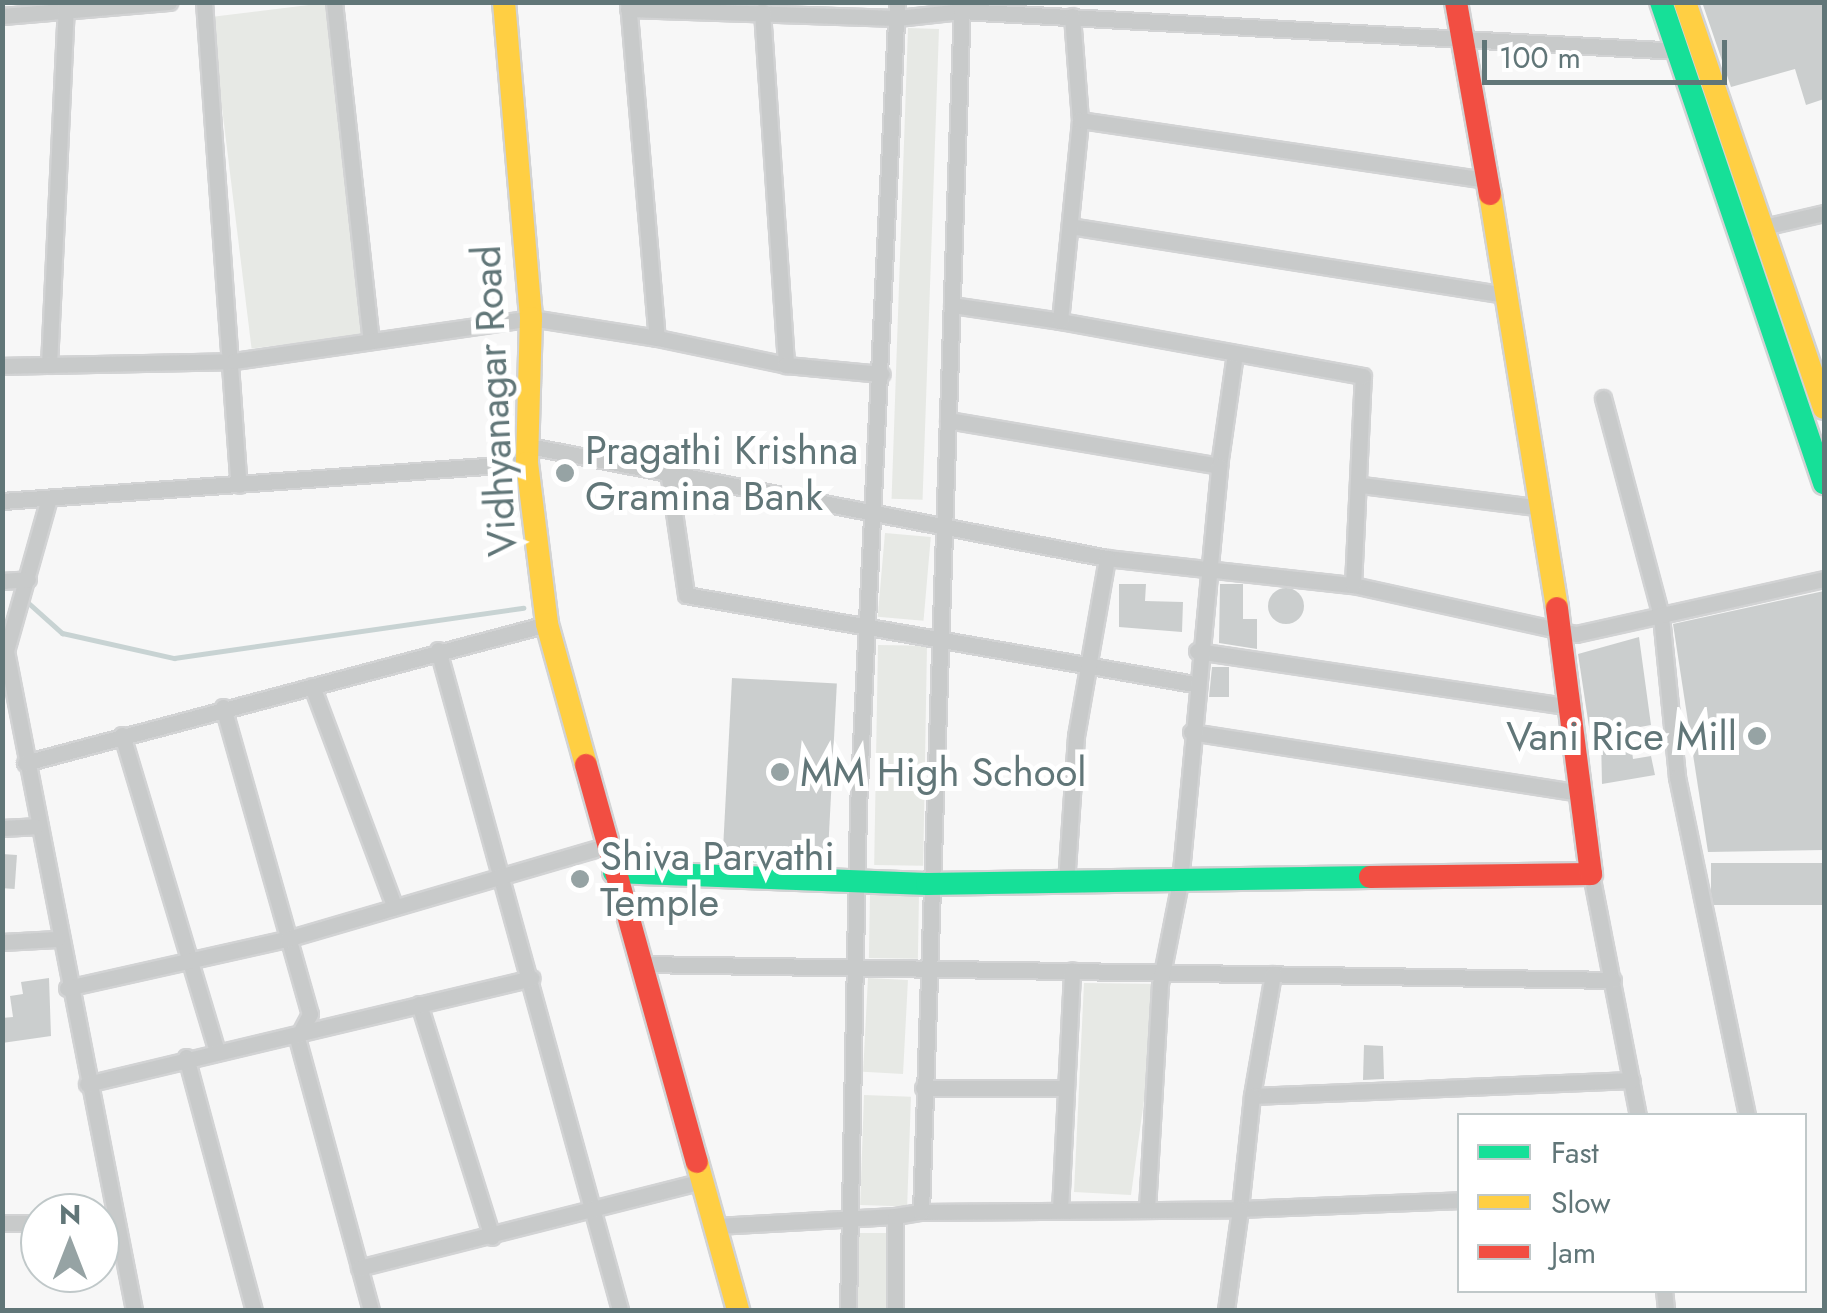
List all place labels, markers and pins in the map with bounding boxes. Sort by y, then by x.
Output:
place label: Pragathi Krishna Gramina Bank [585,426,858,520]
marker: Pragathi Krishna Gramina Bank [554,462,576,484]
place label: Vani Rice Mill [1506,712,1737,760]
marker: Vani Rice Mill [1746,725,1768,747]
place label: MM High School [800,748,1087,796]
marker: MM High School [769,761,791,783]
place label: Shiva Parvathi Temple [600,832,835,926]
marker: Shiva Parvathi Temple [569,868,591,890]

